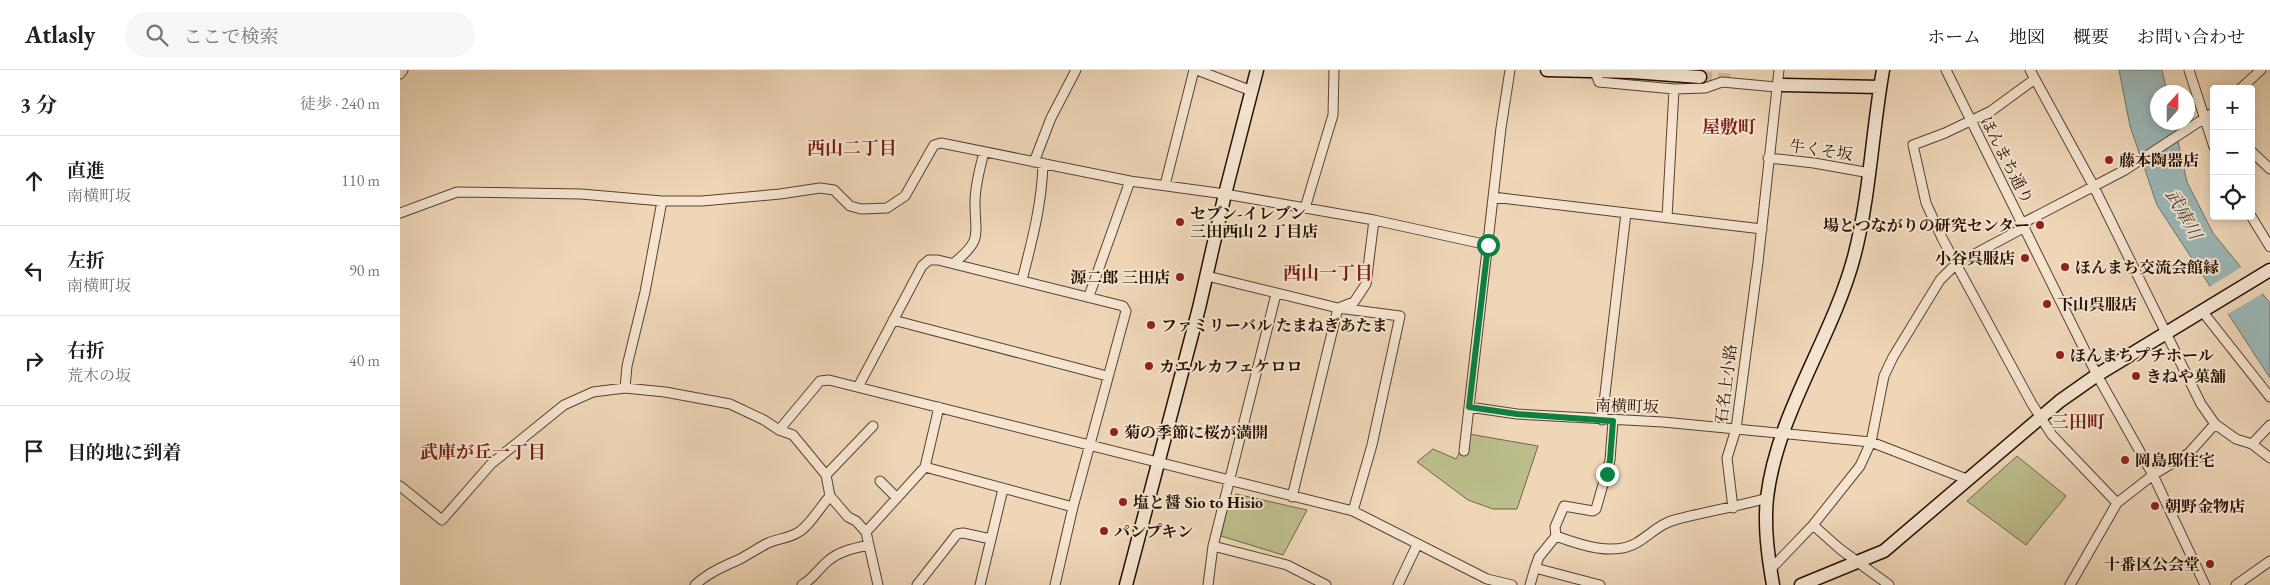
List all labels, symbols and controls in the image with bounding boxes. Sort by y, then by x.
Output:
search box [125,12,475,57]
text: Atlasly [25,19,95,50]
icon: search [143,21,171,49]
text: ここで検索 [183,24,278,49]
text: ホーム [1927,25,1981,48]
text: 地図 [2009,25,2045,48]
text: 概要 [2073,25,2109,48]
text: お問い合わせ [2137,25,2245,48]
north arrow [2150,85,2195,130]
map controls [2210,85,2255,220]
button: + [2210,85,2255,130]
text: 3 分 [20,91,57,118]
text: 徒歩 · 240 m [300,93,380,114]
street label: ほんまち通り [1976,112,2038,208]
district label: 屋敷町 [1702,115,1756,138]
button: − [2210,130,2255,175]
street label: 牛くそ坂 [1788,135,1854,165]
district label: 西山二丁目 [807,136,897,159]
place label: 藤本陶器店 [2119,150,2199,171]
marker: 藤本陶器店 [2103,154,2115,166]
text: 直進 [67,158,105,183]
icon: ahead [20,167,48,195]
text: 110 m [341,170,380,191]
button: locate [2210,175,2255,220]
text: 南横町坂 [67,185,131,206]
water label: 武庫川 [2161,185,2208,245]
place label: セブン-イレブン 三田西山２丁目店 [1190,203,1318,242]
place label: 場とつながりの研究センター [1823,215,2030,236]
marker: セブン-イレブン 三田西山２丁目店 [1174,216,1186,228]
marker: 場とつながりの研究センター [2034,219,2046,231]
route start [1477,234,1500,257]
text: 左折 [67,248,105,273]
place label: 小谷呉服店 [1935,248,2015,269]
marker: 小谷呉服店 [2019,252,2031,264]
icon: left [20,257,48,285]
place label: ほんまち交流会館縁 [2075,257,2219,278]
text: 90 m [349,260,380,281]
district label: 西山一丁目 [1283,261,1373,284]
marker: ほんまち交流会館縁 [2059,261,2071,273]
place label: 源二郎 三田店 [1070,267,1170,288]
marker: 源二郎 三田店 [1174,271,1186,283]
text: 南横町坂 [67,275,131,296]
place label: 下山呉服店 [2057,294,2137,315]
marker: 下山呉服店 [2041,298,2053,310]
place label: ファミリーバル たまねぎあたま [1161,315,1388,336]
marker: ファミリーバル たまねぎあたま [1145,319,1157,331]
text: 右折 [67,338,105,363]
street label: 石名上小路 [1711,343,1741,425]
place label: ほんまちプチホール [2070,345,2214,366]
icon: right [20,347,48,375]
marker: ほんまちプチホール [2054,349,2066,361]
text: 40 m [349,350,380,371]
place label: カエルカフェケロロ [1159,356,1302,377]
marker: カエルカフェケロロ [1143,360,1155,372]
text: 荒木の坂 [67,365,131,386]
place label: きねや菓舗 [2146,366,2226,387]
marker: きねや菓舗 [2130,370,2142,382]
street label: 南横町坂 [1595,394,1659,418]
district label: 三田町 [2051,410,2105,433]
place label: 菊の季節に桜が満開 [1124,422,1268,443]
marker: 菊の季節に桜が満開 [1108,426,1120,438]
icon: arrive [20,437,48,465]
text: 目的地に到着 [67,440,181,465]
district label: 武庫が丘一丁目 [420,440,546,463]
place label: 岡島邸住宅 [2135,450,2215,471]
marker: 岡島邸住宅 [2119,454,2131,466]
route end [1596,463,1619,486]
place label: 塩と醤 Sio to Hisio [1133,492,1263,513]
marker: 塩と醤 Sio to Hisio [1117,496,1129,508]
place label: 朝野金物店 [2165,496,2245,517]
marker: 朝野金物店 [2149,500,2161,512]
place label: パンプキン [1114,521,1193,542]
marker: パンプキン [1098,525,1110,537]
place label: 十番区公会堂 [2104,554,2200,575]
marker: 十番区公会堂 [2204,558,2216,570]

